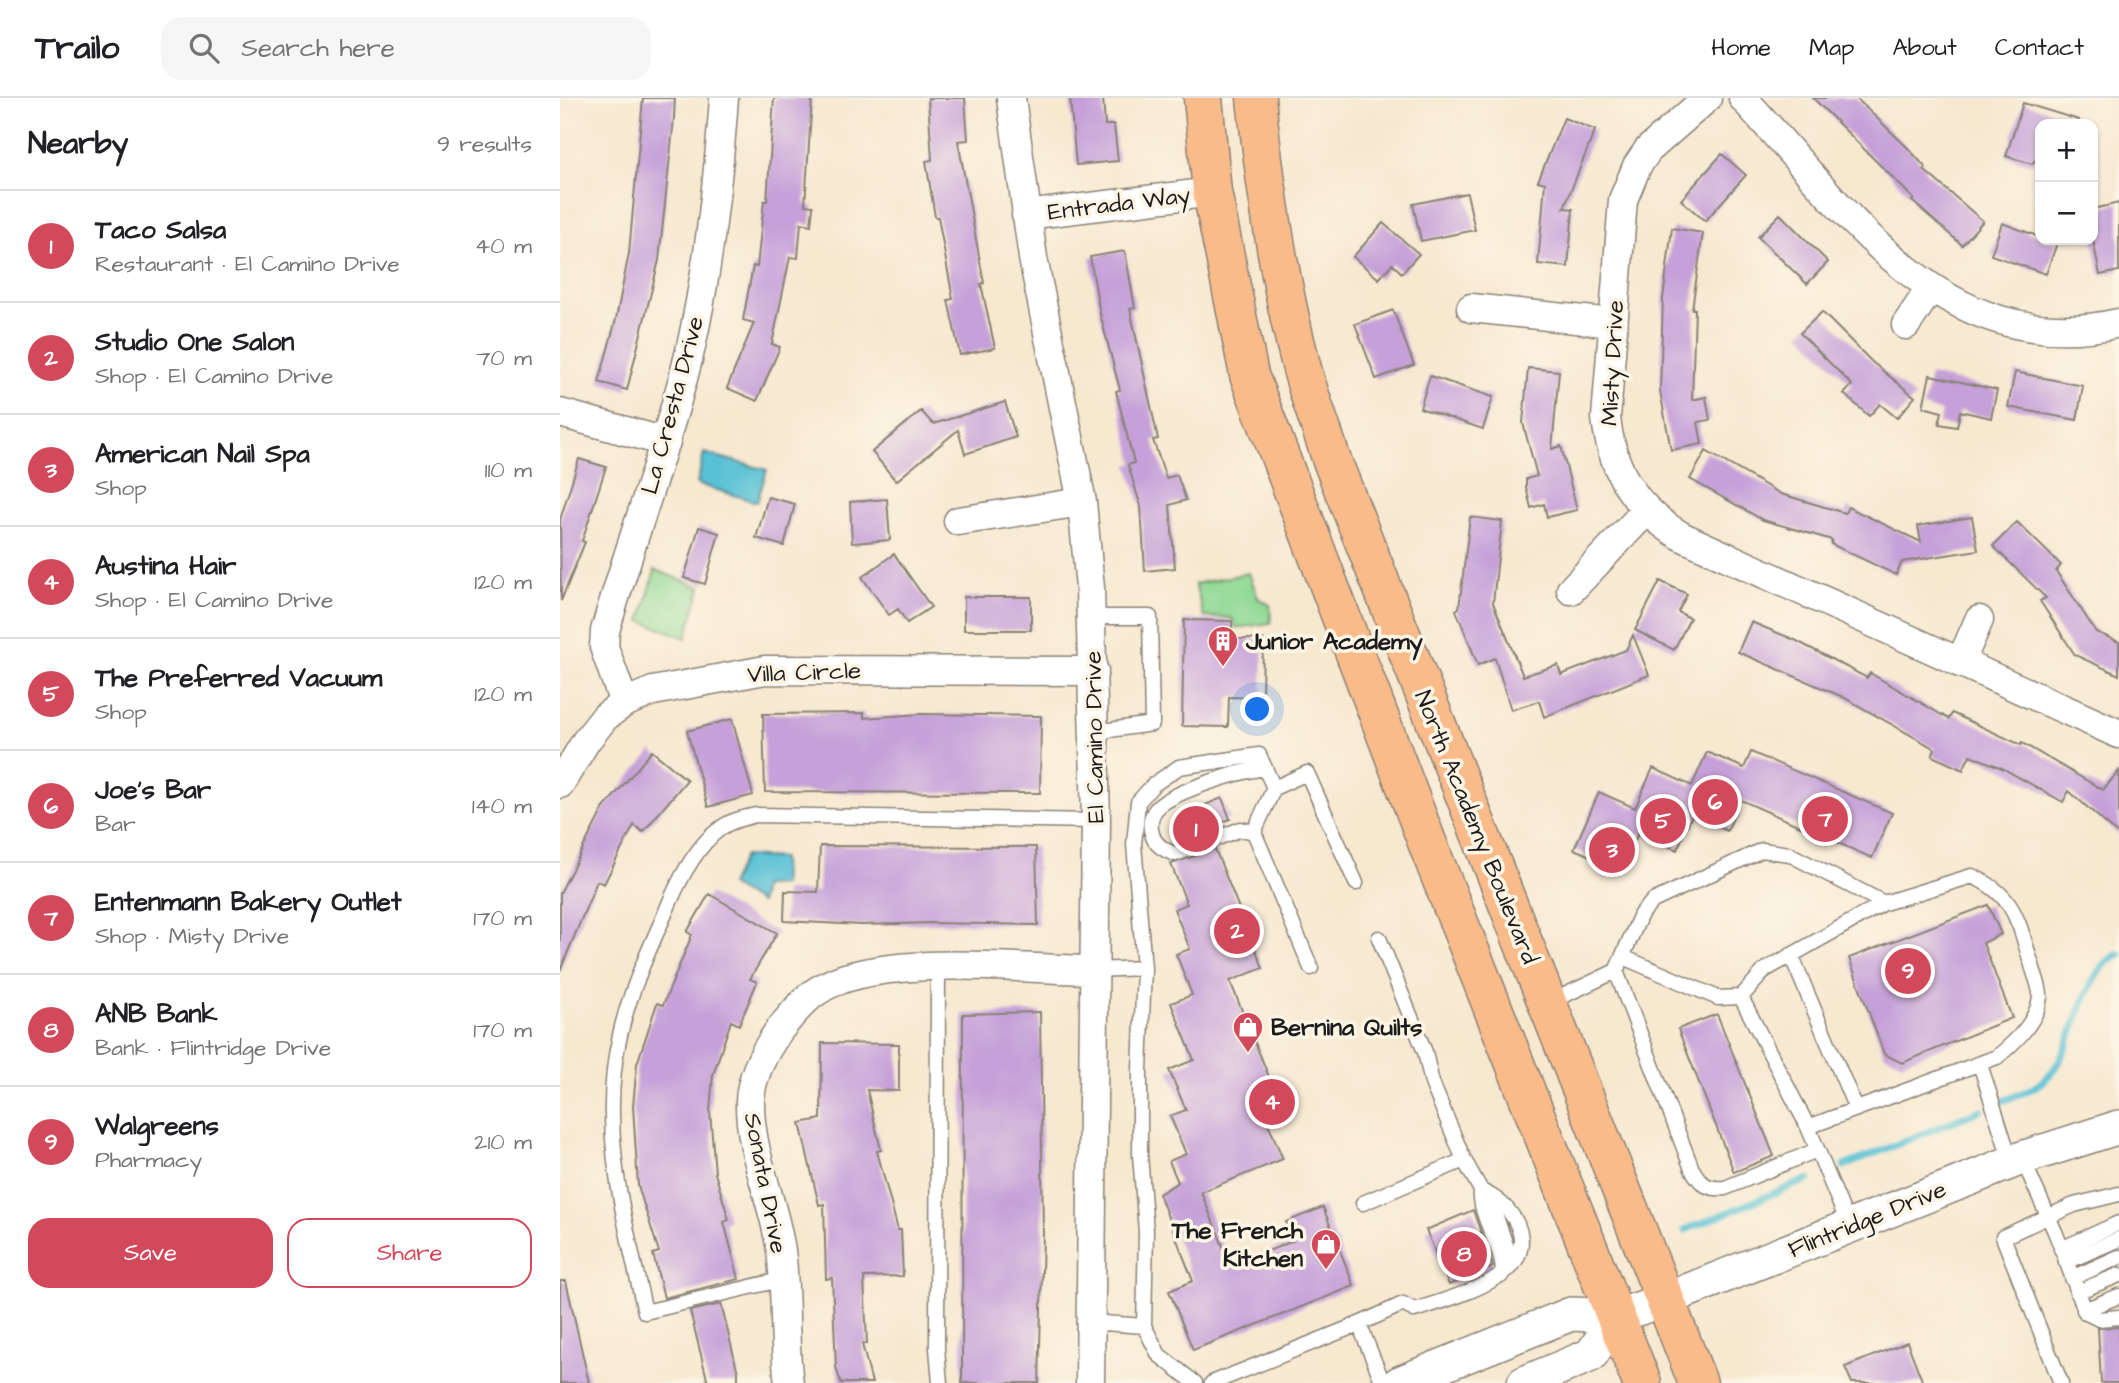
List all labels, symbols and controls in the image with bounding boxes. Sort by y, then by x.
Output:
search box [161,17,651,80]
text: Trailo [35,25,119,71]
icon: search [185,29,223,67]
text: Search here [241,30,395,66]
text: Home [1711,31,1771,65]
text: Map [1809,31,1854,65]
text: About [1892,31,1957,65]
text: Contact [1995,31,2084,65]
map controls [2035,119,2098,245]
button: + [2035,119,2098,182]
text: Nearby [28,123,128,165]
text: 9 results [437,128,532,160]
street label: Entrada Way [1046,178,1192,231]
button: − [2035,182,2098,245]
text: Taco Salsa [95,212,226,248]
text: 1 [50,230,52,262]
text: 40 m [475,230,532,262]
text: Restaurant · El Camino Drive [95,248,400,280]
street label: Misty Drive [1593,299,1634,427]
street label: La Cresta Drive [633,312,713,498]
text: Studio One Salon [95,324,294,360]
text: 2 [44,342,58,374]
text: 70 m [476,342,532,374]
text: Shop · El Camino Drive [95,360,333,392]
text: American Nail Spa [95,436,310,472]
text: 3 [45,454,57,486]
text: 110 m [484,454,532,486]
text: Shop [95,472,147,504]
text: Austina Hair [95,548,236,584]
text: 4 [43,566,59,598]
text: 120 m [474,566,532,598]
text: Shop · El Camino Drive [95,584,333,616]
building icon: Junior Academy [1206,624,1240,668]
place label: Junior Academy [1245,625,1424,661]
street label: El Camino Drive [1077,651,1113,823]
street label: Villa Circle [747,654,862,692]
text: The Preferred Vacuum [95,660,382,696]
text: 5 [43,678,59,710]
text: 120 m [474,678,532,710]
street label: North Academy Boulevard [1405,686,1547,970]
your location [1240,692,1274,726]
text: Shop [95,696,147,728]
text: Joe's Bar [95,772,211,808]
pin: 6 [1692,776,1738,828]
text: 6 [44,790,58,822]
text: 140 m [472,790,532,822]
pin: 7 [1802,793,1848,845]
pin: 5 [1640,795,1686,847]
pin: 1 [1173,803,1219,855]
text: Bar [95,808,136,840]
pin: 3 [1589,824,1635,876]
text: Entenmann Bakery Outlet [95,884,401,920]
text: 7 [44,902,58,934]
text: 170 m [473,902,532,934]
pin: 2 [1214,905,1260,957]
text: Shop · Misty Drive [95,920,289,952]
pin: 9 [1885,945,1931,997]
text: ANB Bank [95,996,218,1032]
shop icon: Bernina Quilts [1231,1010,1265,1054]
place label: Bernina Quilts [1271,1011,1422,1045]
text: 8 [44,1014,58,1046]
text: 170 m [473,1014,532,1046]
text: Bank · Flintridge Drive [95,1032,331,1064]
pin: 4 [1249,1076,1295,1128]
text: Walgreens [95,1108,219,1144]
street label: Sonata Drive [735,1110,795,1256]
text: 9 [44,1126,58,1158]
text: 210 m [474,1126,532,1158]
text: Pharmacy [95,1144,202,1176]
street label: Flintridge Drive [1783,1173,1952,1268]
place label: The French Kitchen [1171,1214,1304,1276]
button: Save [28,1218,273,1288]
button: Share [287,1218,532,1288]
shop icon: The French Kitchen [1309,1227,1343,1271]
pin: 8 [1441,1228,1487,1280]

